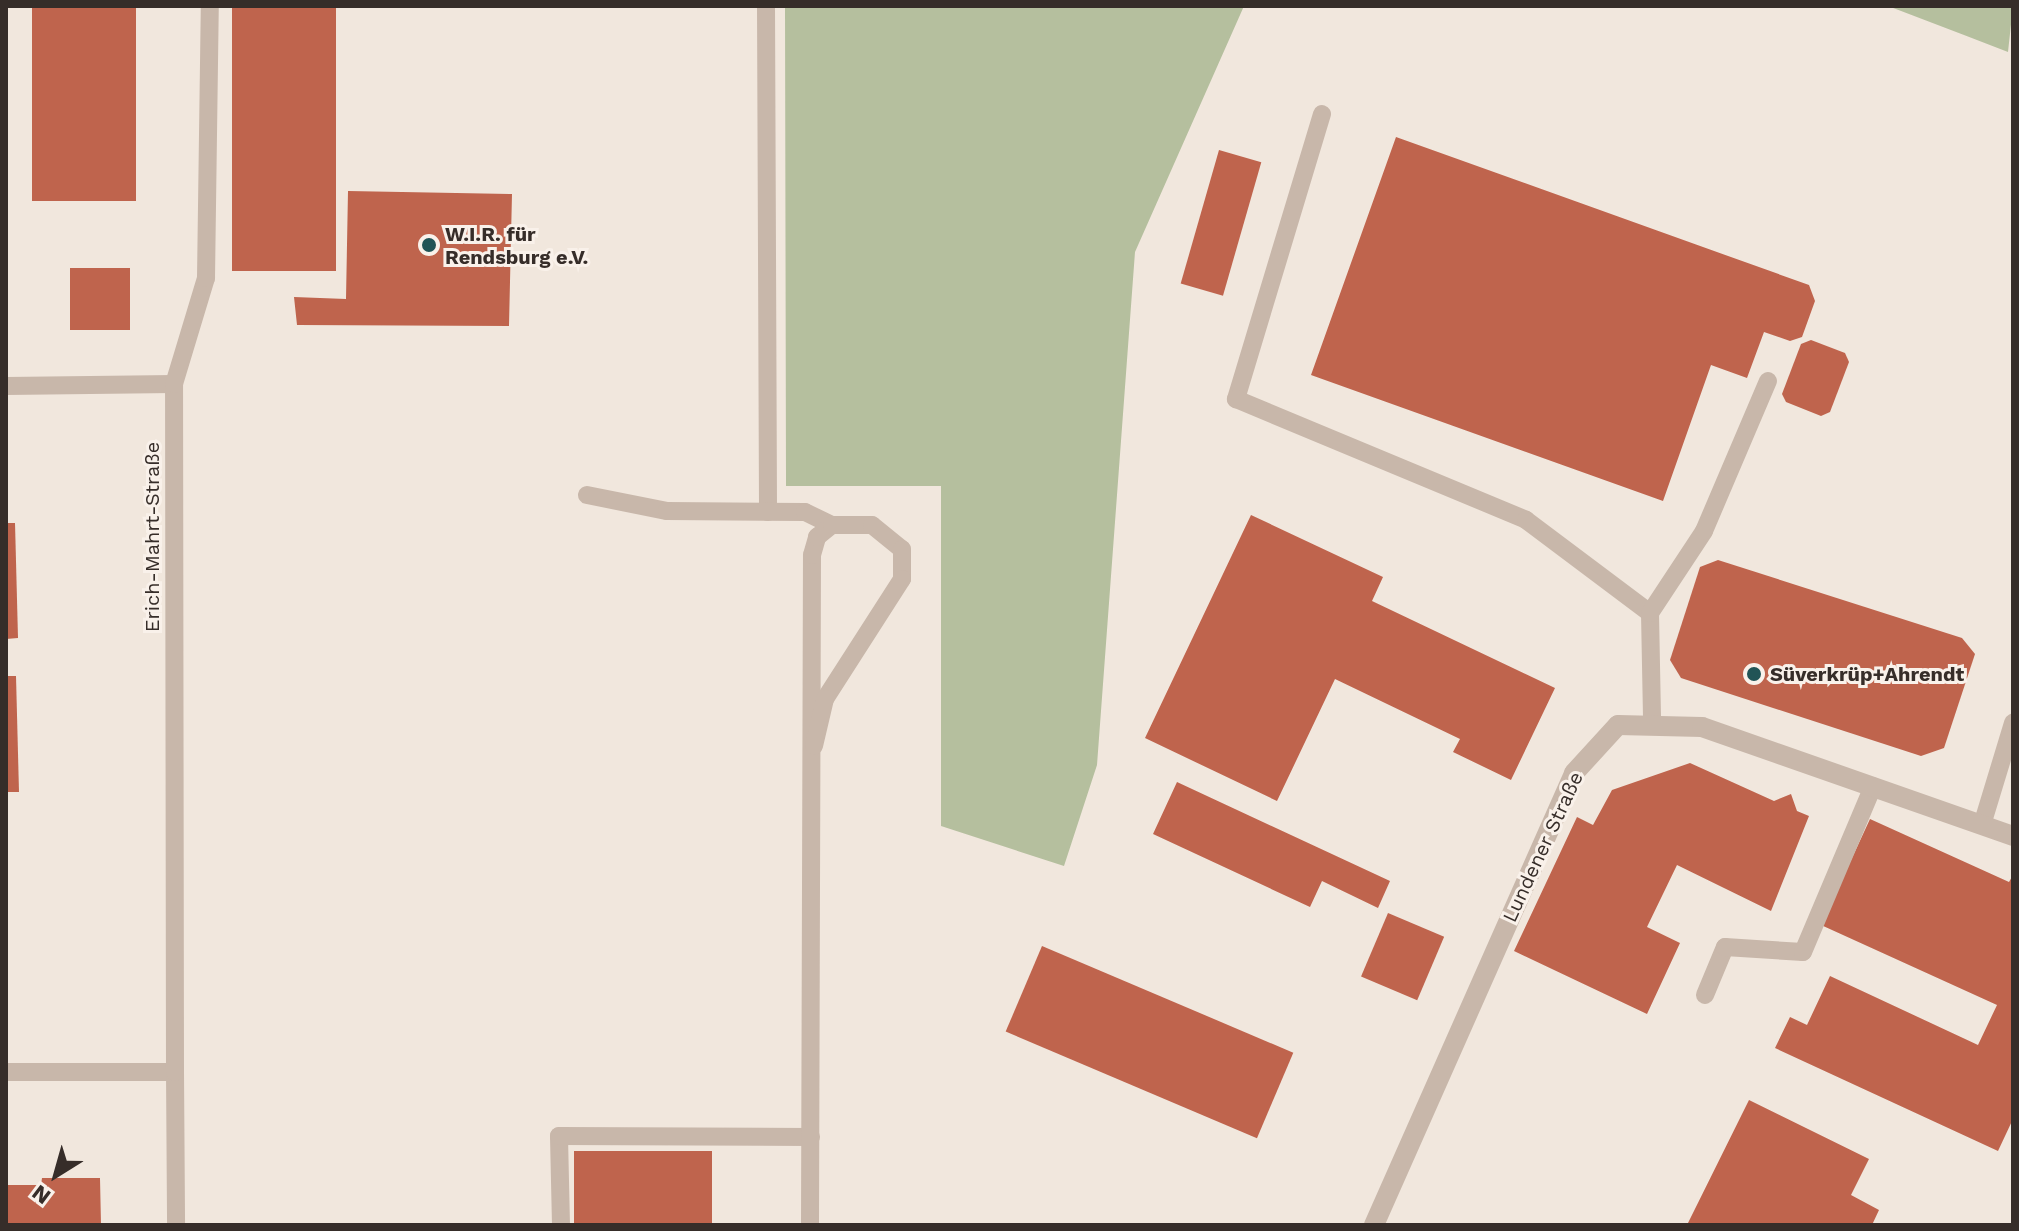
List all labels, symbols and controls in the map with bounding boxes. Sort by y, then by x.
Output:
place label: W.I.R. für Rendsburg e.V. [445,222,588,269]
marker: W.I.R. für Rendsburg e.V. [420,236,438,254]
street label: Erich-Mahrt-Straße [140,442,164,632]
place label: Süverkrüp+Ahrendt [1770,662,1964,686]
marker: Süverkrüp+Ahrendt [1745,665,1763,683]
street label: Lundener Straße [1498,768,1588,926]
north arrow [16,1135,96,1215]
text: N [27,1180,55,1209]

